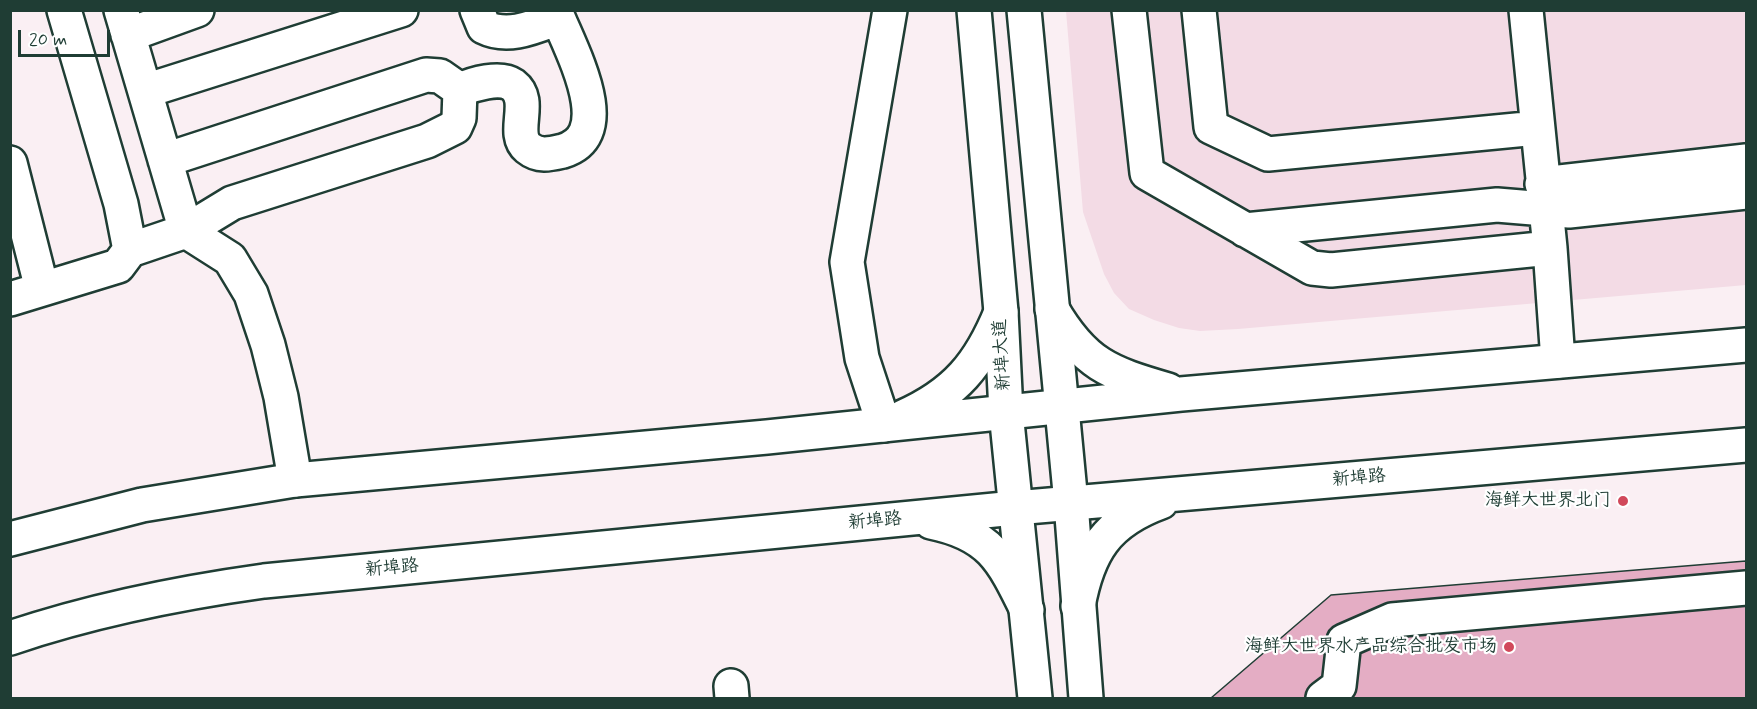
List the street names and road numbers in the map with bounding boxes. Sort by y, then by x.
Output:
street label: 新埠大道 [990,318,1016,392]
street label: 新埠路 [1331,466,1387,492]
street label: 新埠路 [847,509,903,535]
street label: 新埠路 [364,556,420,582]

